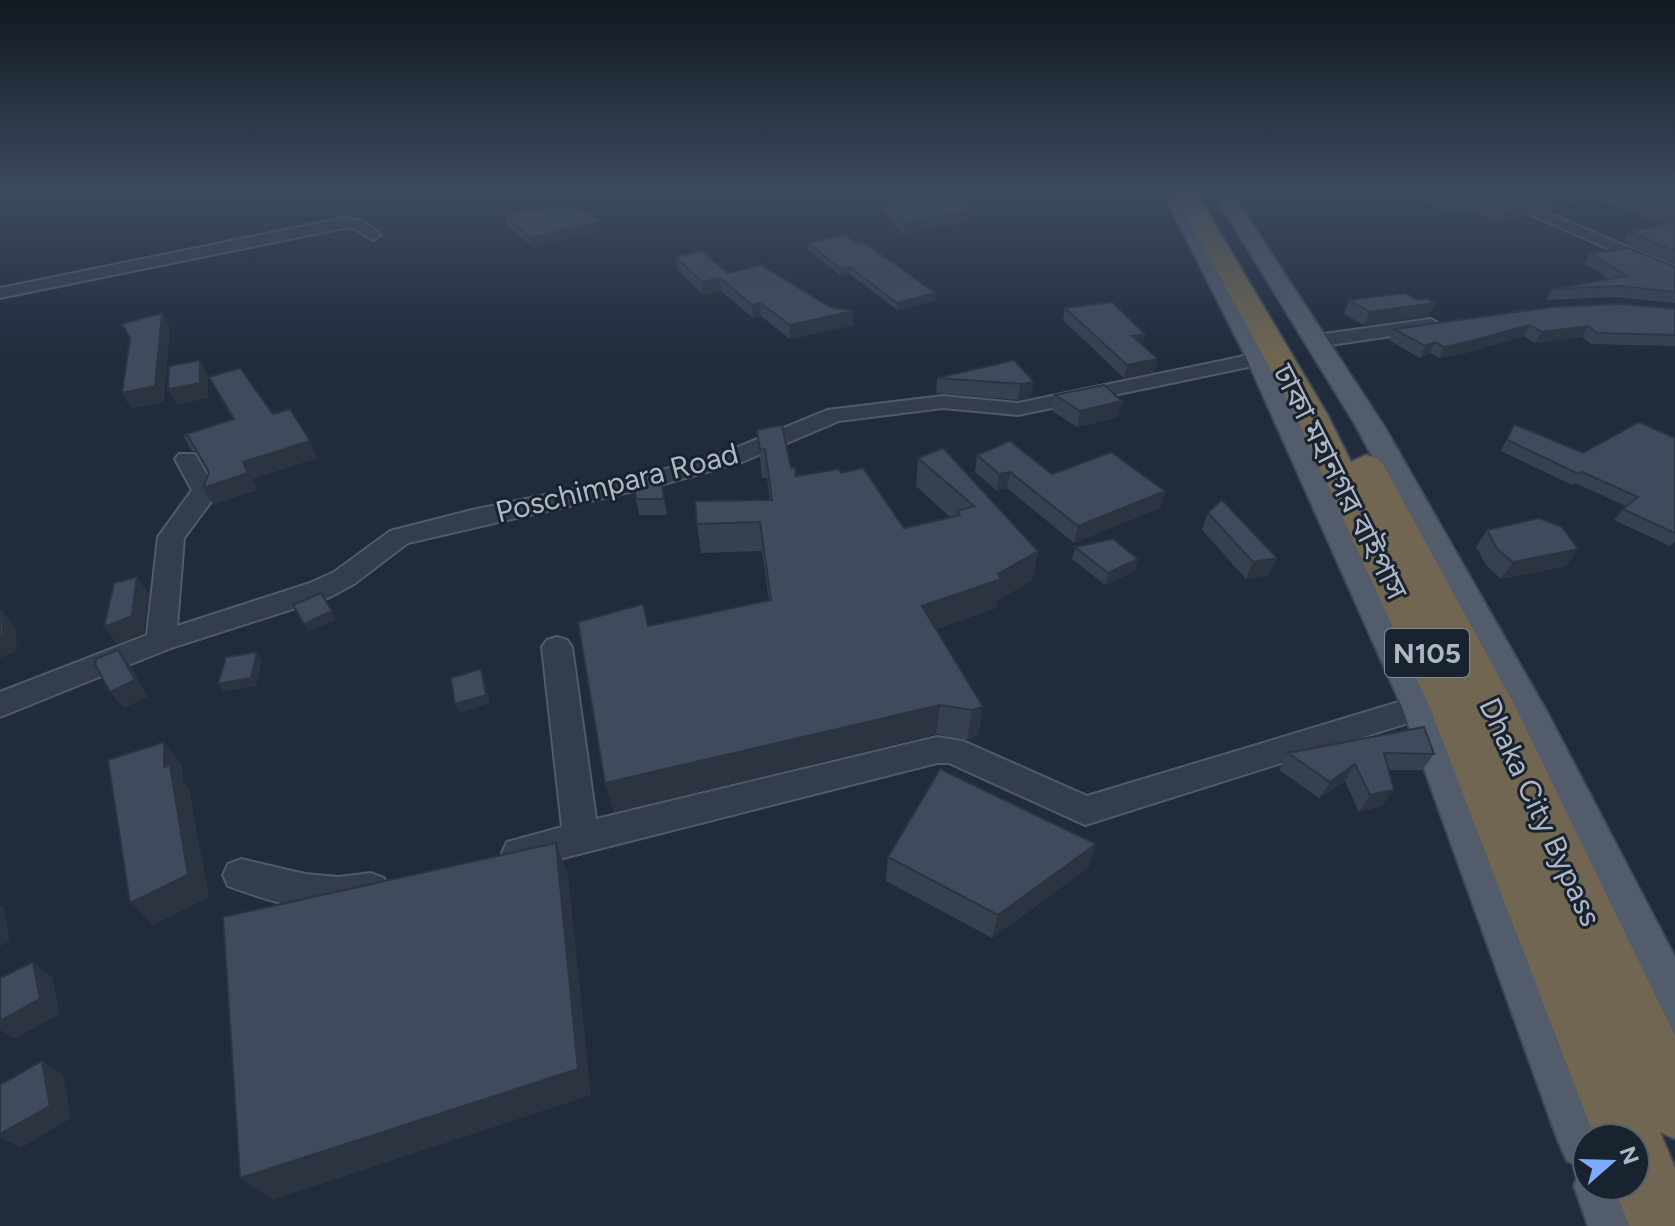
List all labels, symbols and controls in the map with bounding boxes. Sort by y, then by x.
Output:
street label: ঢাকা মহানগর বাইপাস [1265,357,1416,606]
street label: Poschimpara Road [492,434,742,531]
road number: N105 [1385,629,1469,677]
street label: Dhaka City Bypass [1471,692,1610,932]
north arrow [1571,1122,1651,1202]
text: N [1614,1143,1645,1168]

